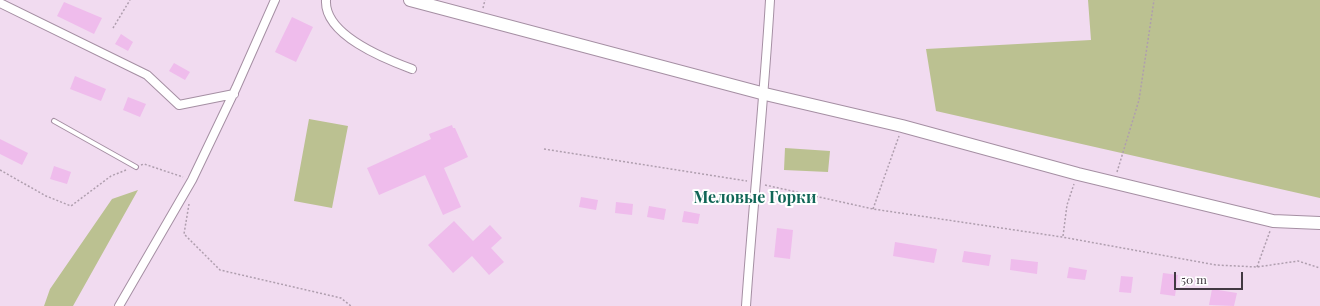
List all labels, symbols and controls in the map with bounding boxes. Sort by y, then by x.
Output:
district label: Меловые Горки [694,188,816,208]
scale bar [1176,264,1245,290]
text: 50 m [1181,271,1207,287]

